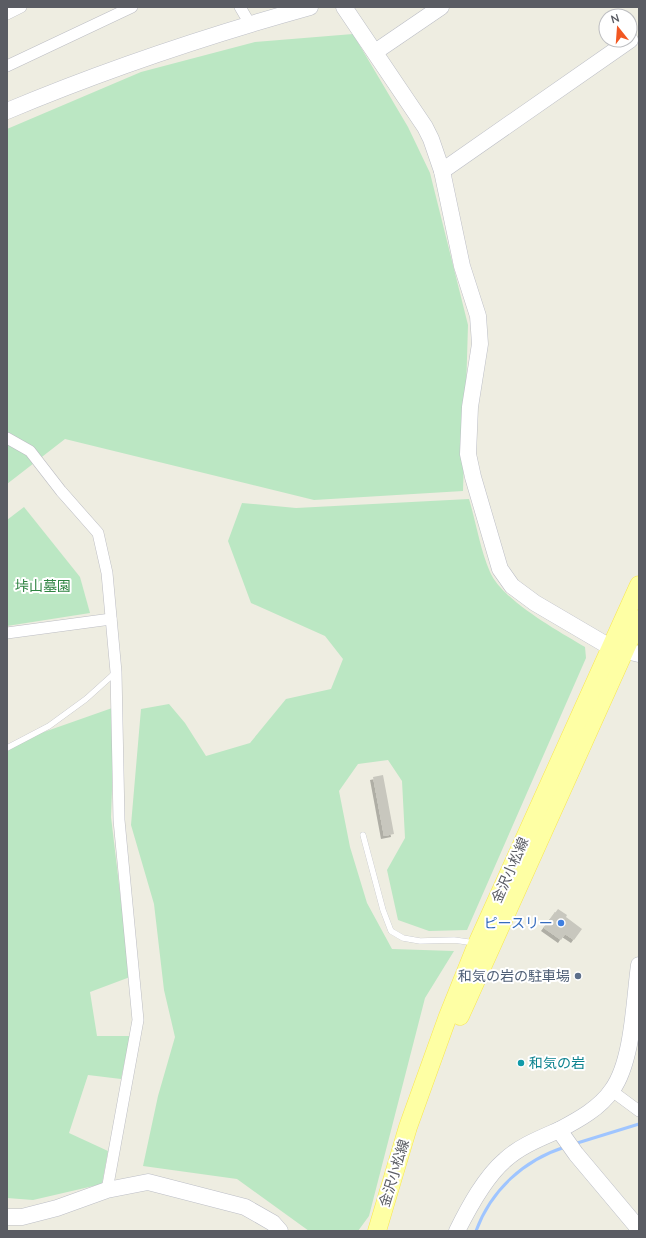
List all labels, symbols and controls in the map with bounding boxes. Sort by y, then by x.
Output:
north arrow [598,8,638,48]
text: N [609,11,621,27]
park label: 垰山墓園 [15,577,71,596]
street label: 金沢小松線 [488,834,533,906]
place label: ピースリー [484,914,553,933]
marker: ピースリー [556,918,566,928]
place label: 和気の岩の駐車場 [458,967,570,986]
marker: 和気の岩の駐車場 [573,971,583,981]
place label: 和気の岩 [529,1054,585,1073]
marker: 和気の岩 [516,1058,526,1068]
street label: 金沢小松線 [375,1137,414,1209]

